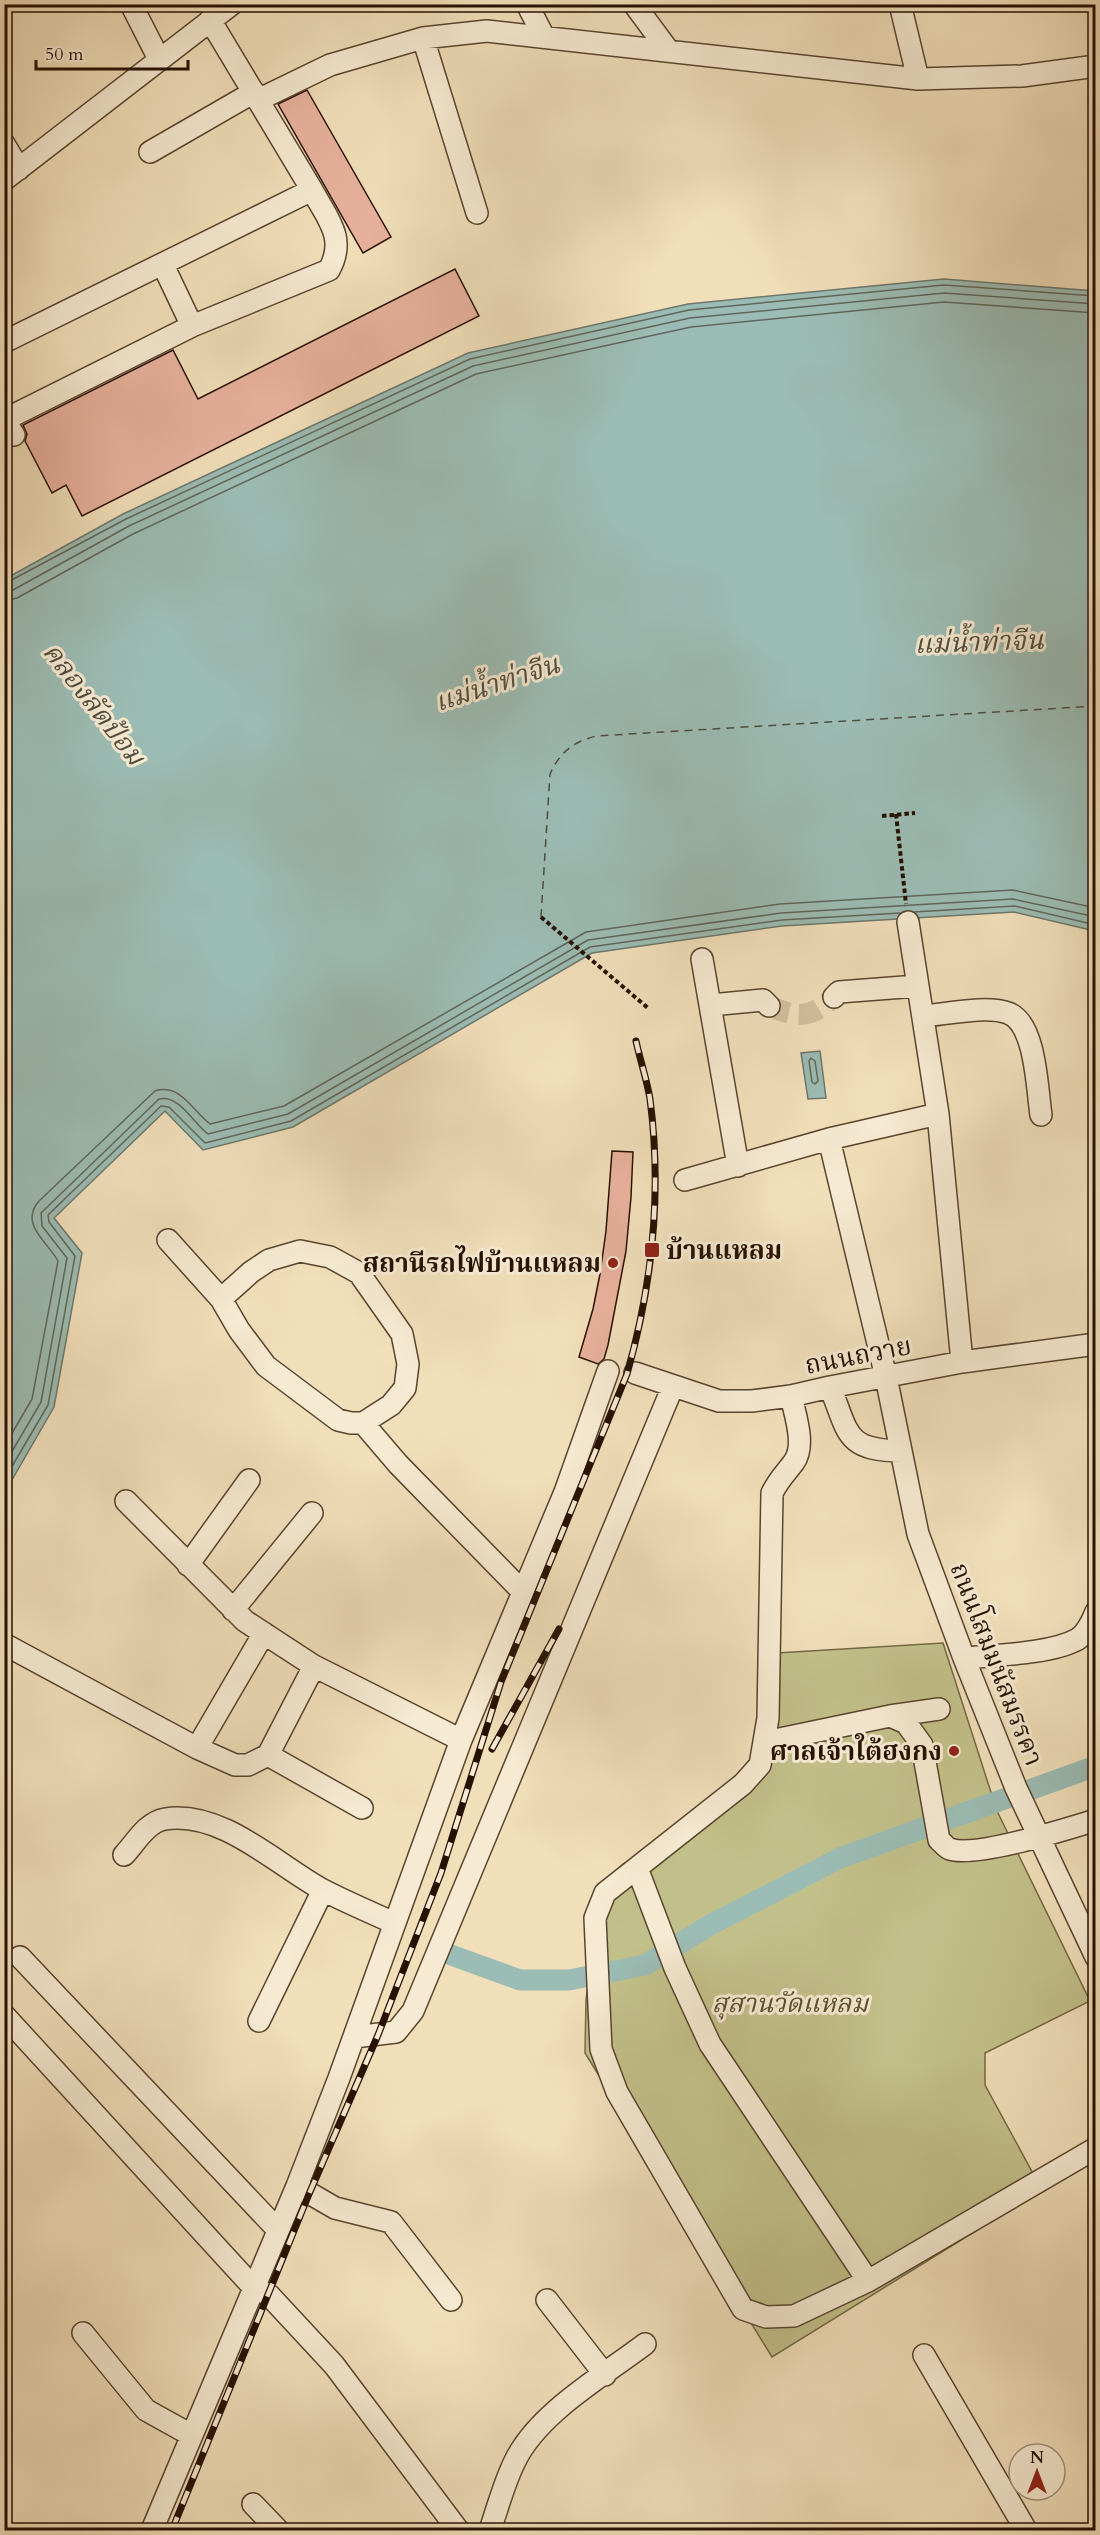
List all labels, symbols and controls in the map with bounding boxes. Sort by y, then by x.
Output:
scale bar [36,33,188,71]
text: 50 m [45,42,84,67]
water label: แม่น้ำท่าจีน [914,620,1045,663]
water label: คลองลัดป้อม [34,635,154,774]
water label: แม่น้ำท่าจีน [429,644,565,721]
place label: บ้านแหลม [666,1233,782,1268]
marker: บ้านแหลม [643,1241,661,1259]
place label: สถานีรถไฟบ้านแหลม [363,1245,601,1281]
marker: สถานีรถไฟบ้านแหลม [606,1256,620,1270]
street label: ถนนถวาย [802,1328,914,1383]
street label: ถนนโสมมนัสมรรคา [942,1557,1052,1771]
place label: ศาลเจ้าใต้ฮงกง [770,1733,942,1769]
marker: ศาลเจ้าใต้ฮงกง [947,1744,961,1758]
park label: สุสานวัดแหลม [712,1986,869,2021]
north arrow [1007,2442,1067,2502]
text: N [1030,2447,1044,2469]

